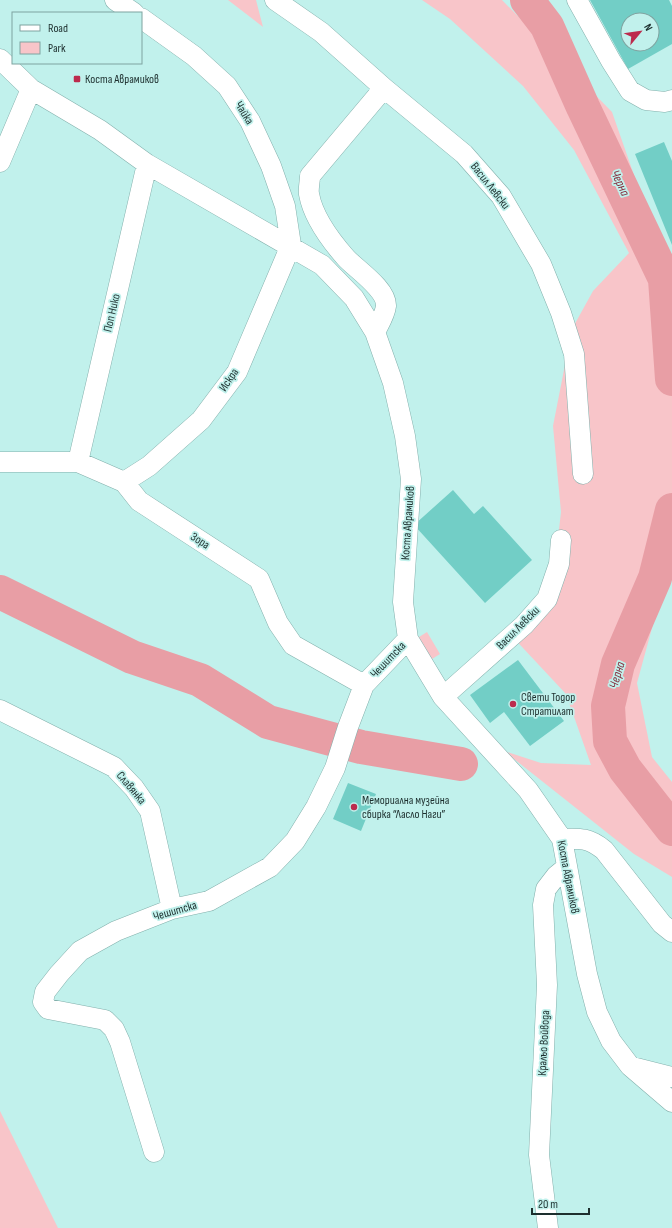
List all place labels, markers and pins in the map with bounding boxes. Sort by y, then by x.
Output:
place label: Коста Аврамиков [85,72,159,87]
marker: Коста Аврамиков [72,74,82,84]
place label: Свети Тодор Стратилат [521,690,575,719]
marker: Свети Тодор Стратилат [508,699,518,709]
place label: Мемориална музейна сбирка “Ласло Наги” [362,793,450,822]
marker: Мемориална музейна сбирка “Ласло Наги” [349,802,359,812]

